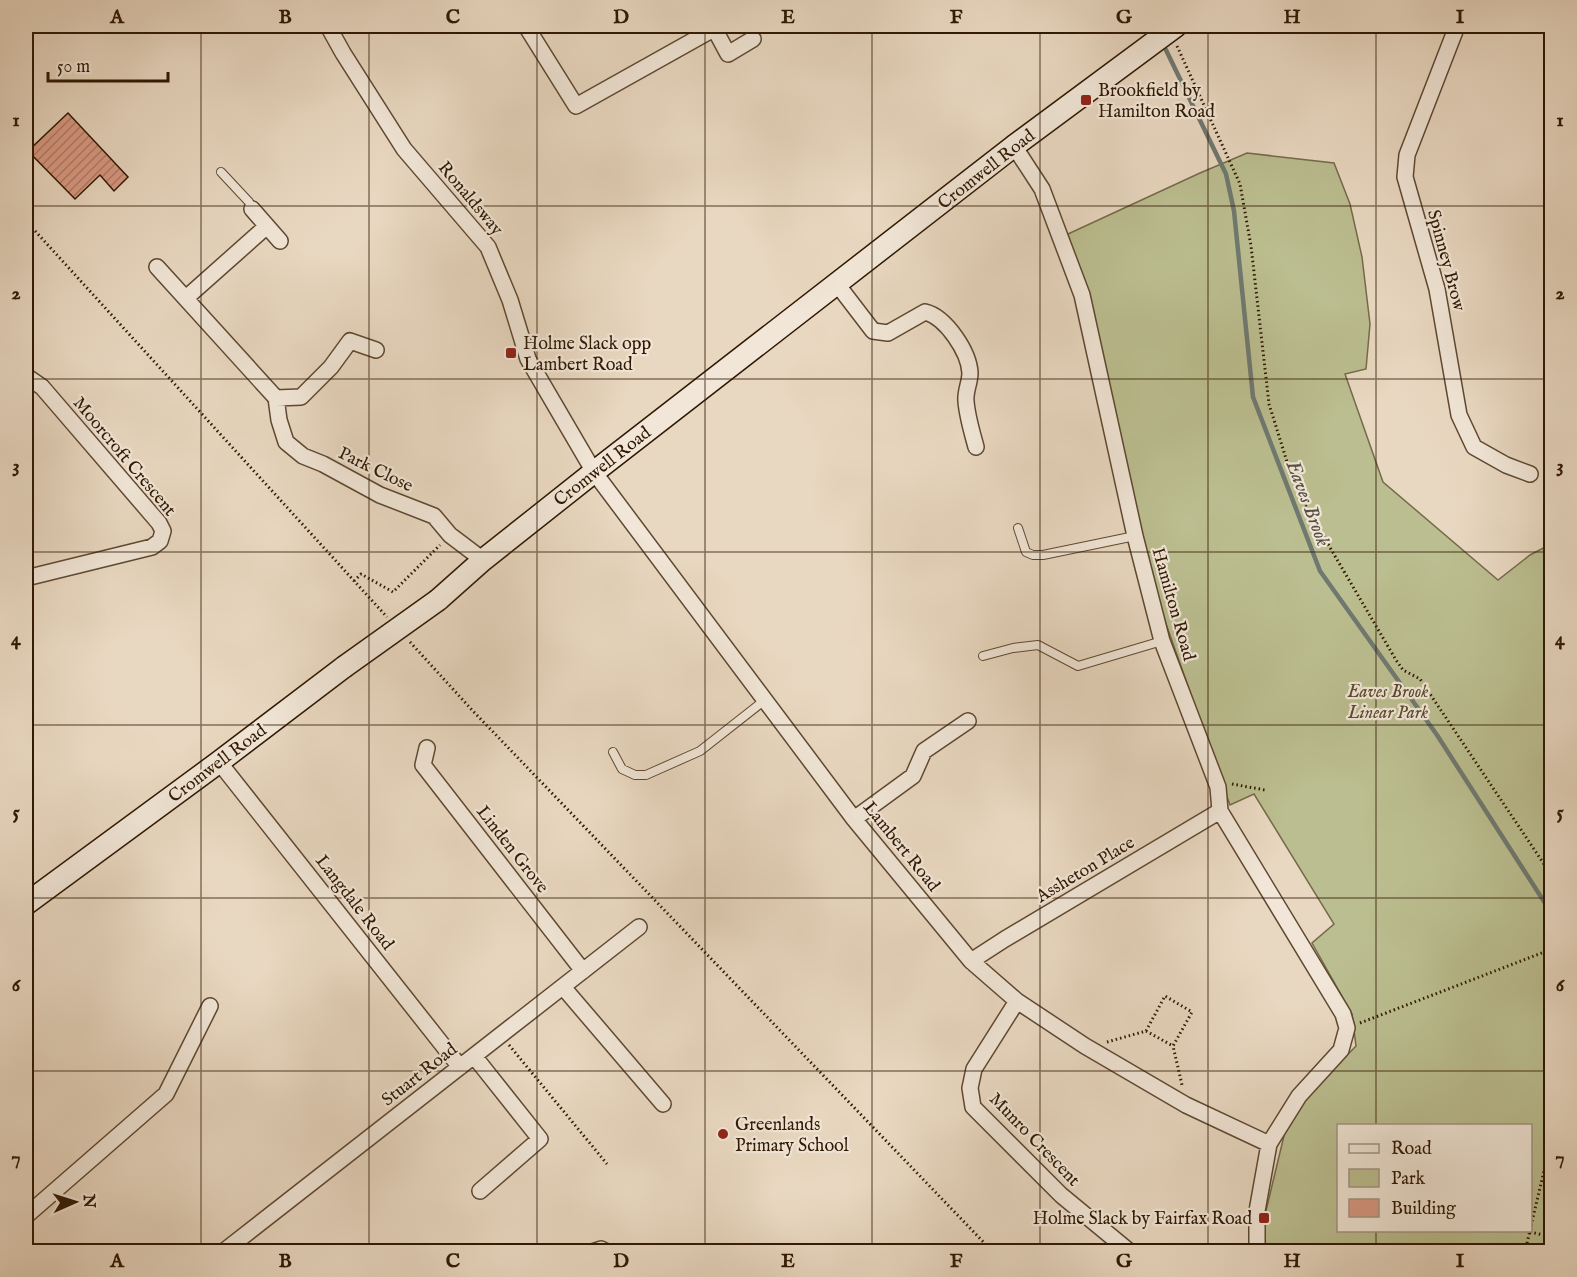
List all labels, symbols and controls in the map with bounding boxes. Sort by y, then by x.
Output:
text: A [109,5,125,30]
text: B [278,5,292,30]
text: C [446,5,460,30]
text: D [613,5,629,30]
text: E [781,5,795,30]
text: F [950,5,963,30]
text: G [1116,5,1133,30]
text: H [1283,5,1301,30]
text: I [1456,5,1465,30]
scale bar [48,45,168,83]
text: 50 m [57,56,90,79]
place label: Brookfield by Hamilton Road [1098,80,1215,124]
marker: Brookfield by Hamilton Road [1079,93,1093,107]
text: 1 [12,108,20,133]
text: 1 [1556,108,1564,133]
street label: Cromwell Road [934,125,1041,215]
street label: Ronaldsway [432,157,508,241]
street label: Spinney Brow [1421,207,1470,315]
text: 2 [11,281,21,306]
text: 2 [1555,281,1565,306]
place label: Holme Slack opp Lambert Road [523,333,651,377]
marker: Holme Slack opp Lambert Road [504,346,518,360]
street label: Moorcroft Crescent [67,392,181,521]
street label: Cromwell Road [550,422,657,512]
street label: Park Close [334,442,416,498]
text: 3 [12,454,20,479]
text: 3 [1556,454,1564,479]
water label: Eaves Brook [1279,456,1335,550]
street label: Hamilton Road [1145,545,1200,664]
text: 4 [11,627,22,652]
text: 4 [1555,627,1566,652]
park label: Eaves Brook Linear Park [1347,681,1428,725]
street label: Cromwell Road [164,719,272,809]
street label: Lambert Road [857,797,945,897]
text: 5 [12,800,20,825]
text: 5 [1556,800,1564,825]
street label: Linden Grove [470,801,553,898]
street label: Assheton Place [1031,832,1139,909]
street label: Langdale Road [309,851,399,956]
text: 6 [12,973,22,998]
text: 6 [1556,973,1566,998]
street label: Stuart Road [377,1038,463,1112]
street label: Munro Crescent [983,1088,1084,1192]
place label: Greenlands Primary School [735,1114,849,1158]
legend [1337,1124,1532,1232]
marker: Greenlands Primary School [716,1127,730,1141]
text: Road [1391,1138,1432,1161]
text: 7 [11,1146,21,1171]
text: 7 [1555,1146,1565,1171]
text: Park [1391,1168,1426,1191]
north arrow [45,1172,105,1232]
text: N [78,1193,98,1209]
text: Building [1391,1198,1456,1221]
place label: Holme Slack by Fairfax Road [1033,1208,1252,1231]
marker: Holme Slack by Fairfax Road [1257,1211,1271,1225]
text: A [109,1249,125,1274]
text: B [278,1249,292,1274]
text: C [446,1249,460,1274]
text: D [613,1249,629,1274]
text: E [781,1249,795,1274]
text: F [950,1249,963,1274]
text: G [1116,1249,1133,1274]
text: H [1283,1249,1301,1274]
text: I [1456,1249,1465,1274]

